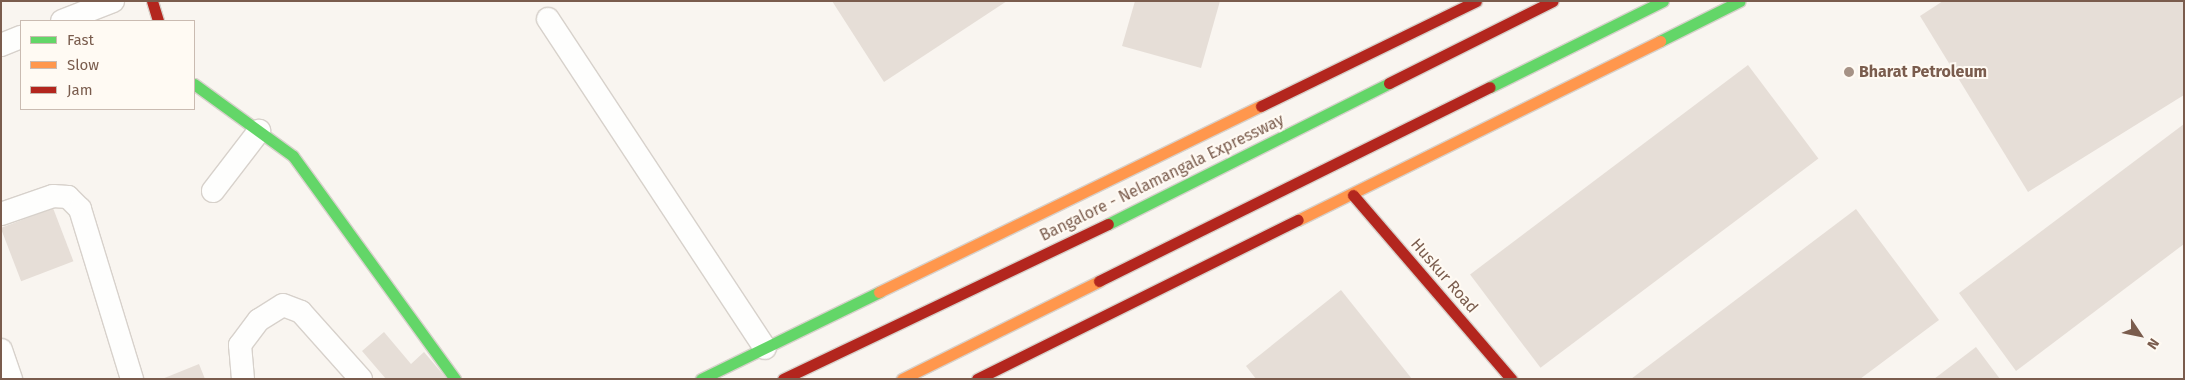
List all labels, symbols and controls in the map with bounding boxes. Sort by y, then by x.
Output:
legend [20,20,195,110]
text: Fast [67,31,94,49]
text: Slow [67,56,99,74]
place label: Bharat Petroleum [1859,62,1987,82]
marker: Bharat Petroleum [1843,66,1855,78]
text: Jam [67,81,93,99]
street label: Bangalore - Nelamangala Expressway [1037,110,1287,246]
street label: Huskur Road [1406,235,1482,317]
north arrow [2115,310,2165,360]
text: N [2143,335,2163,352]

